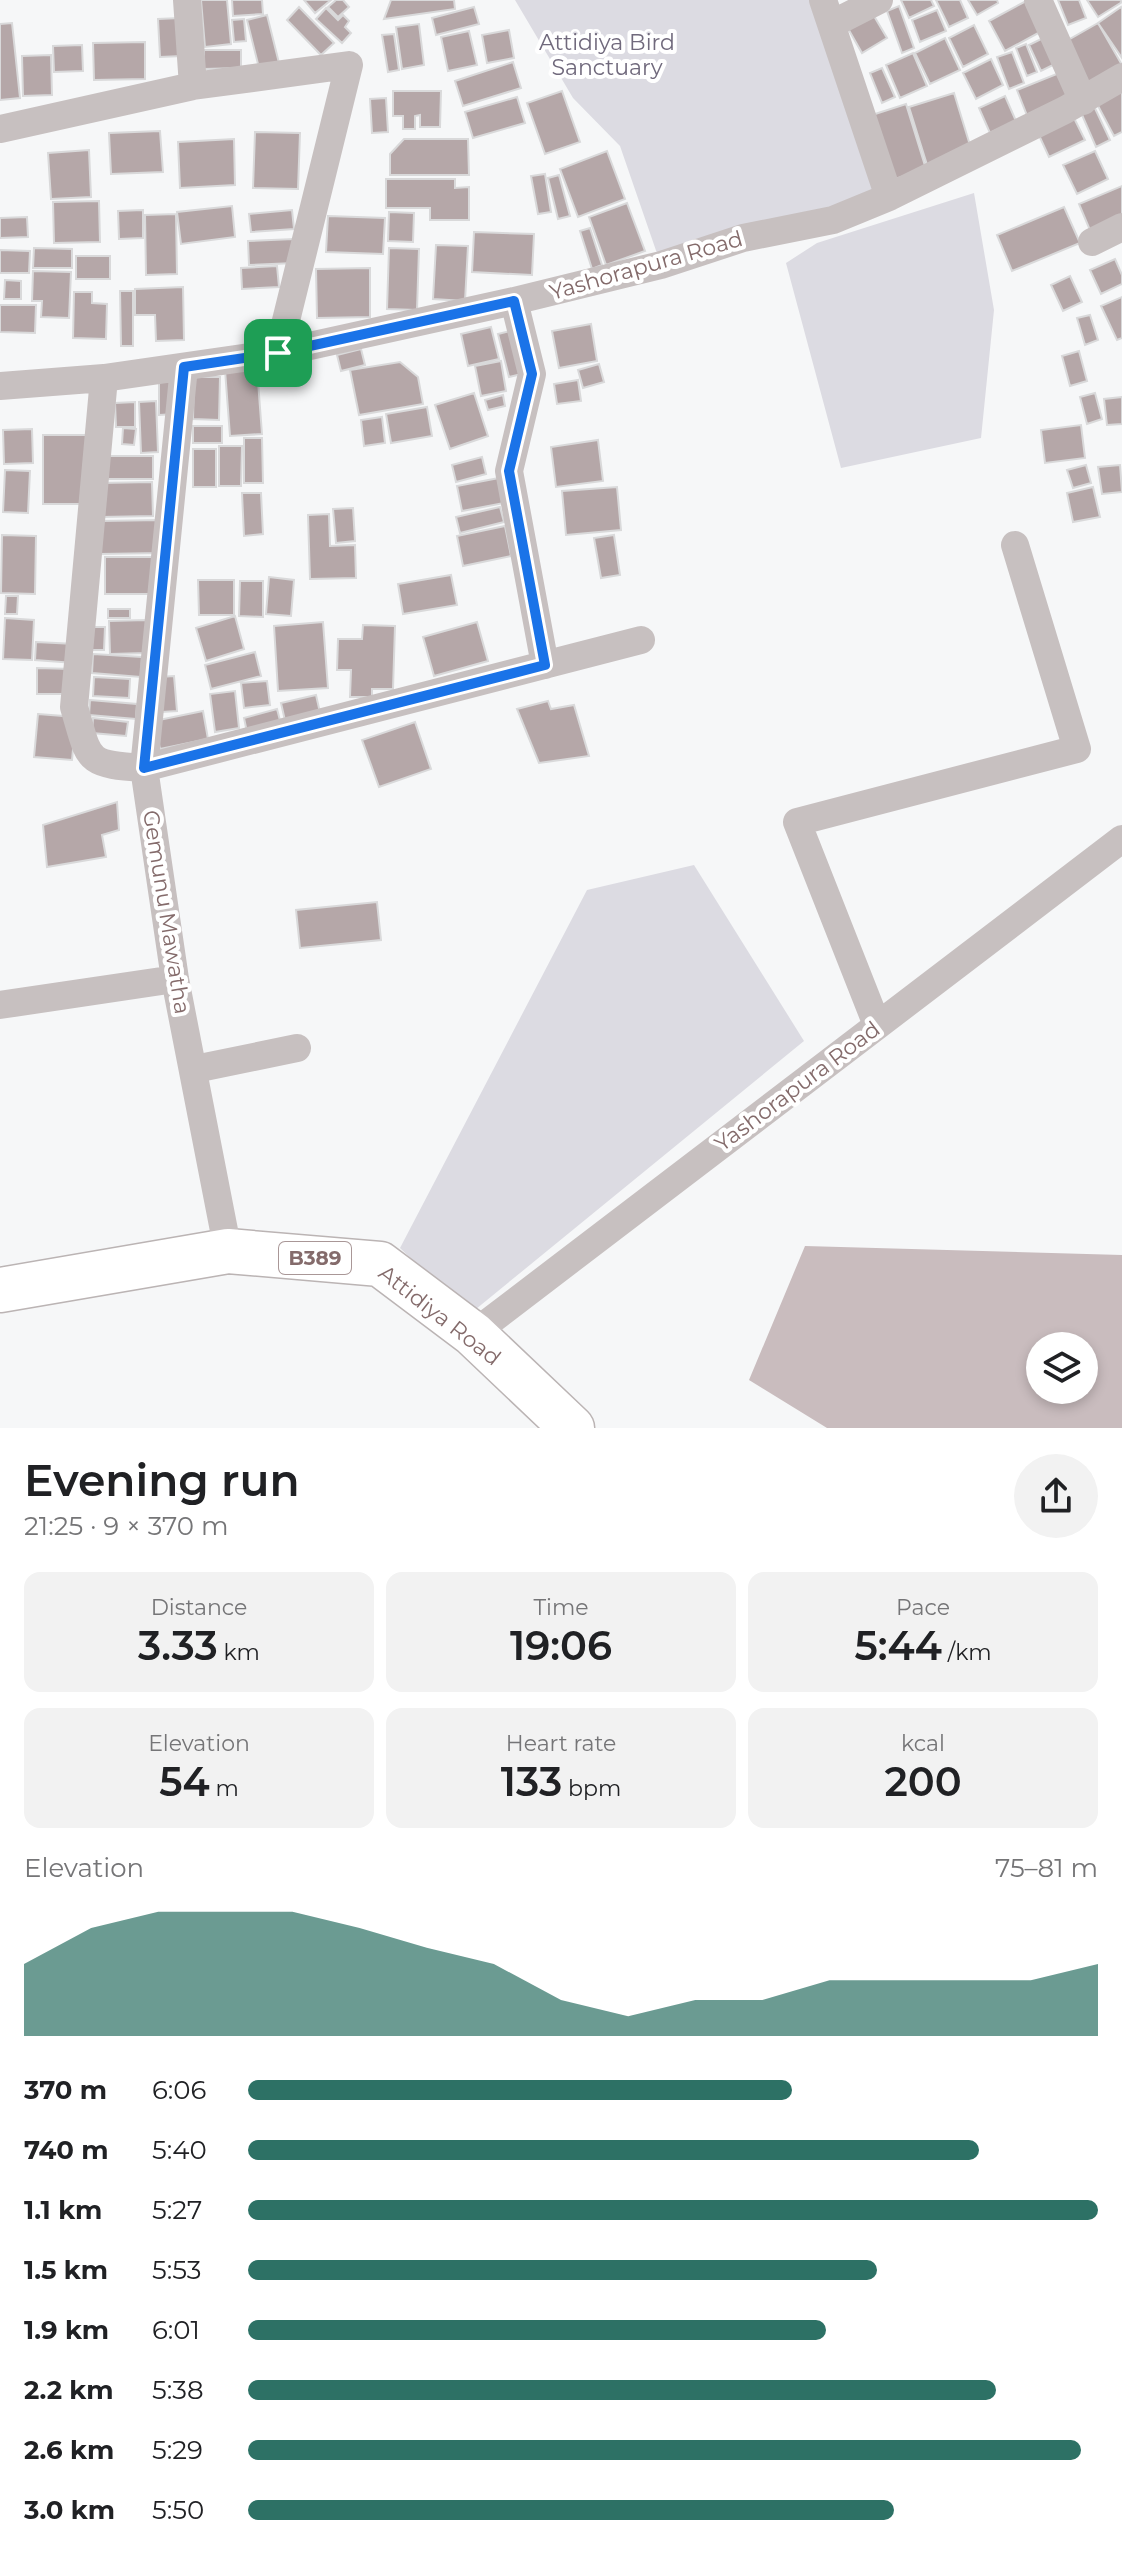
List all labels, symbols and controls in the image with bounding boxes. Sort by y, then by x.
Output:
park label: Attidiya Bird Sanctuary [539,29,675,81]
street label: Yashorapura Road [546,225,746,306]
pin [244,319,312,387]
icon: arrive [256,331,300,375]
street label: Gemunu Mawatha [137,808,196,1016]
street label: Yashorapura Road [709,1016,885,1157]
road number: B389 [279,1242,351,1274]
street label: Attidiya Road [373,1259,506,1371]
map controls [1026,1332,1098,1404]
button: layers [1026,1332,1098,1404]
text: Evening run [24,1453,300,1507]
button: share [1014,1454,1098,1538]
text: 21:25 · 9 × 370 m [24,1510,228,1542]
text: Distance [151,1594,247,1621]
text: Time [533,1594,589,1621]
text: Pace [896,1594,950,1621]
text: 3.33 [138,1621,218,1670]
text: 19:06 [510,1621,612,1670]
text: 5:44 [854,1621,942,1670]
text: km [218,1639,260,1666]
text: /km [942,1639,992,1666]
text: Elevation [148,1730,250,1757]
text: Heart rate [506,1730,616,1757]
text: kcal [901,1730,945,1757]
text: 54 [159,1757,210,1806]
text: 133 [501,1757,562,1806]
text: 200 [884,1757,962,1806]
text: m [210,1775,239,1802]
text: bpm [562,1775,621,1802]
text: Elevation [24,1852,144,1884]
text: 75–81 m [995,1852,1098,1884]
text: 370 m [24,2074,107,2106]
text: 6:06 [152,2074,206,2106]
text: 740 m [24,2134,109,2166]
text: 5:40 [152,2134,207,2166]
text: 1.1 km [24,2194,102,2226]
text: 5:27 [152,2194,202,2226]
text: 1.5 km [24,2254,108,2286]
text: 5:53 [152,2254,201,2286]
text: 1.9 km [24,2314,109,2346]
text: 6:01 [152,2314,200,2346]
text: 2.2 km [24,2374,114,2406]
text: 5:38 [152,2374,203,2406]
text: 2.6 km [24,2434,114,2466]
text: 5:29 [152,2434,203,2466]
text: 3.0 km [24,2494,115,2526]
text: 5:50 [152,2494,204,2526]

